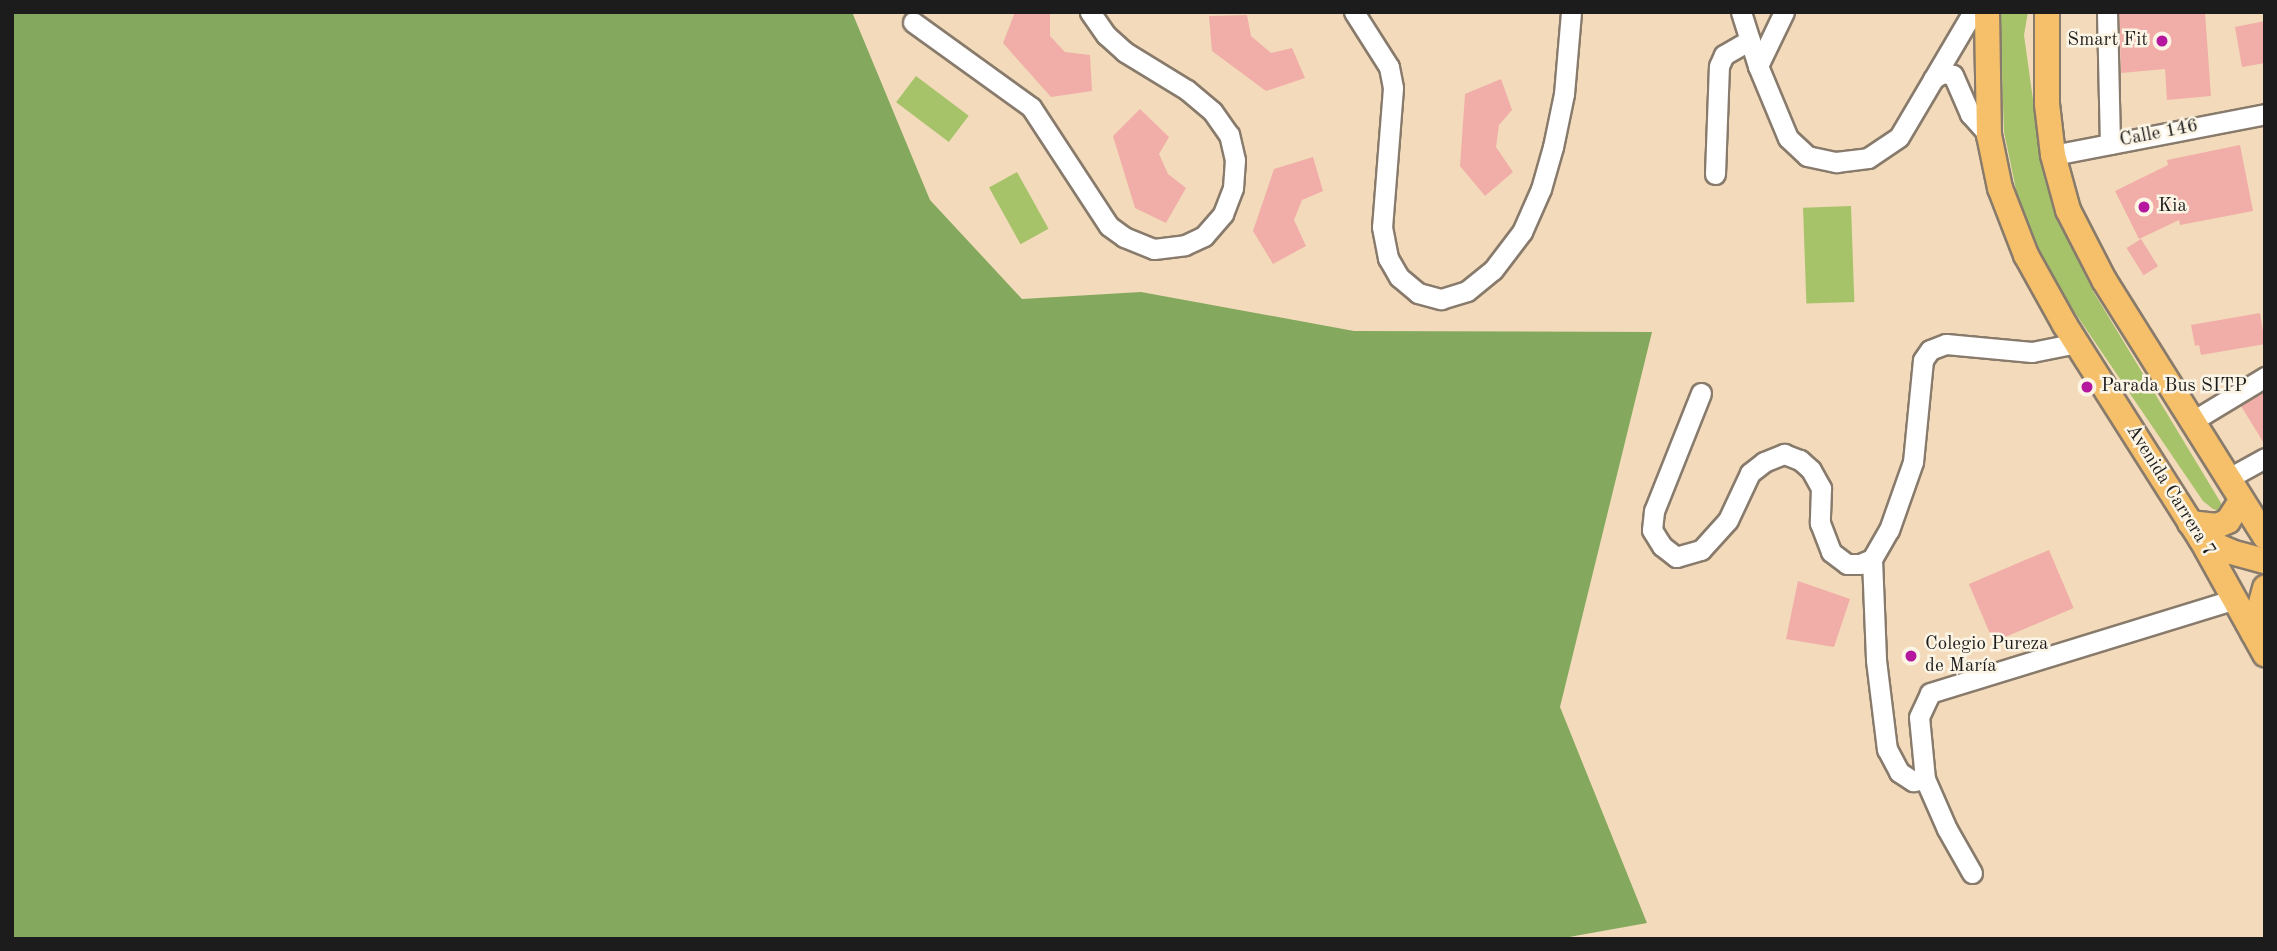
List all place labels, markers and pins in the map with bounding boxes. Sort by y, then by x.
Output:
place label: Smart Fit [2067,30,2148,52]
marker: Smart Fit [2154,33,2170,49]
place label: Kia [2158,196,2187,218]
marker: Kia [2136,199,2152,215]
place label: Parada Bus SITP [2101,376,2247,398]
marker: Parada Bus SITP [2079,379,2095,395]
place label: Colegio Pureza de María [1925,634,2048,678]
marker: Colegio Pureza de María [1903,648,1919,664]

